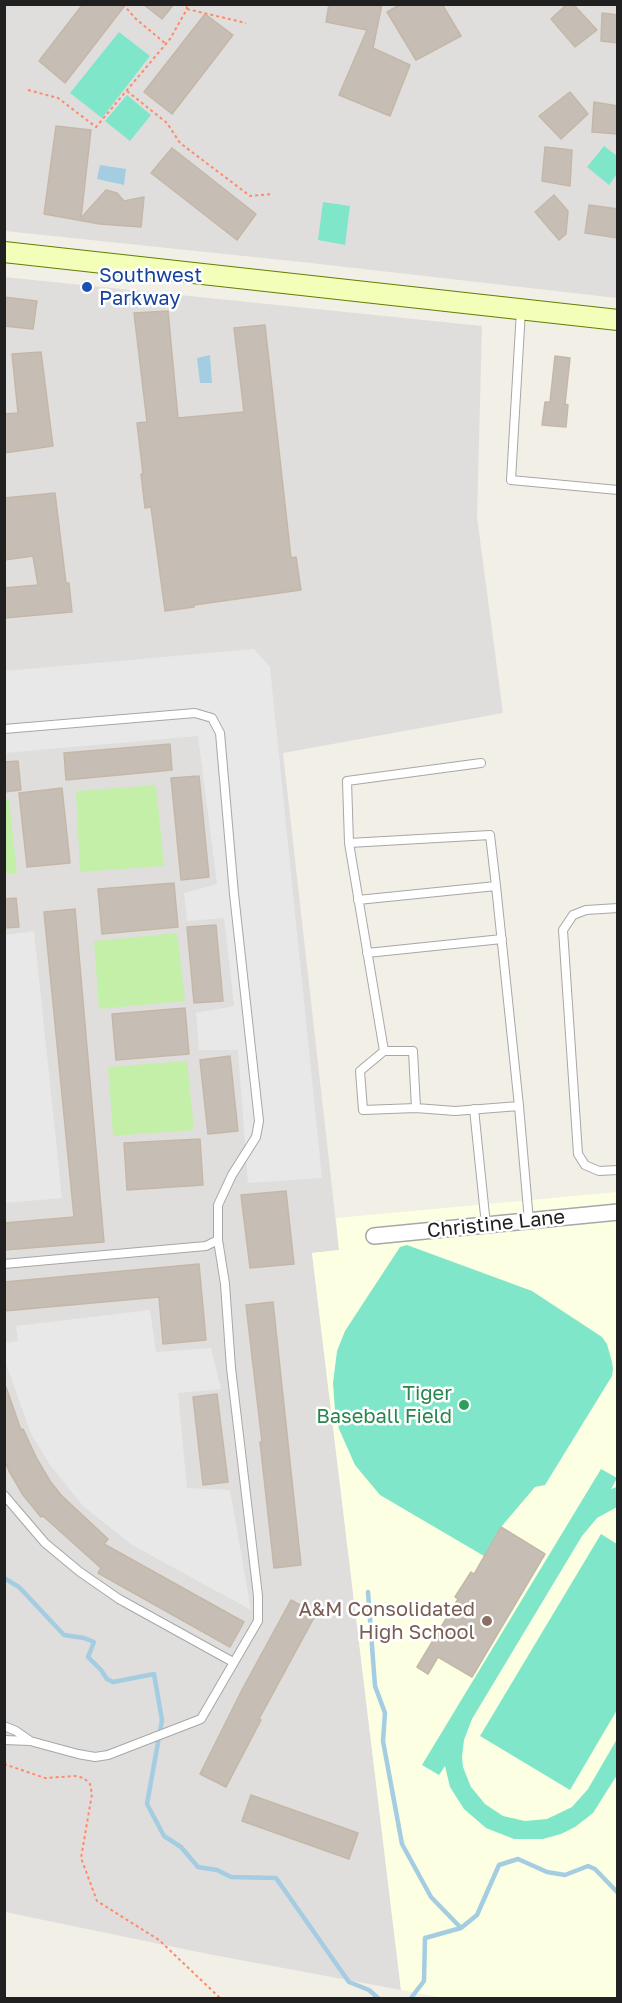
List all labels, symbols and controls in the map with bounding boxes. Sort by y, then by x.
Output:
place label: Southwest Parkway [99,264,202,311]
marker: Southwest Parkway [80,280,94,294]
street label: Christine Lane [426,1205,566,1243]
place label: Tiger Baseball Field [316,1382,452,1429]
marker: Tiger Baseball Field [457,1398,471,1412]
place label: A&M Consolidated High School [298,1598,475,1645]
marker: A&M Consolidated High School [480,1614,494,1628]

